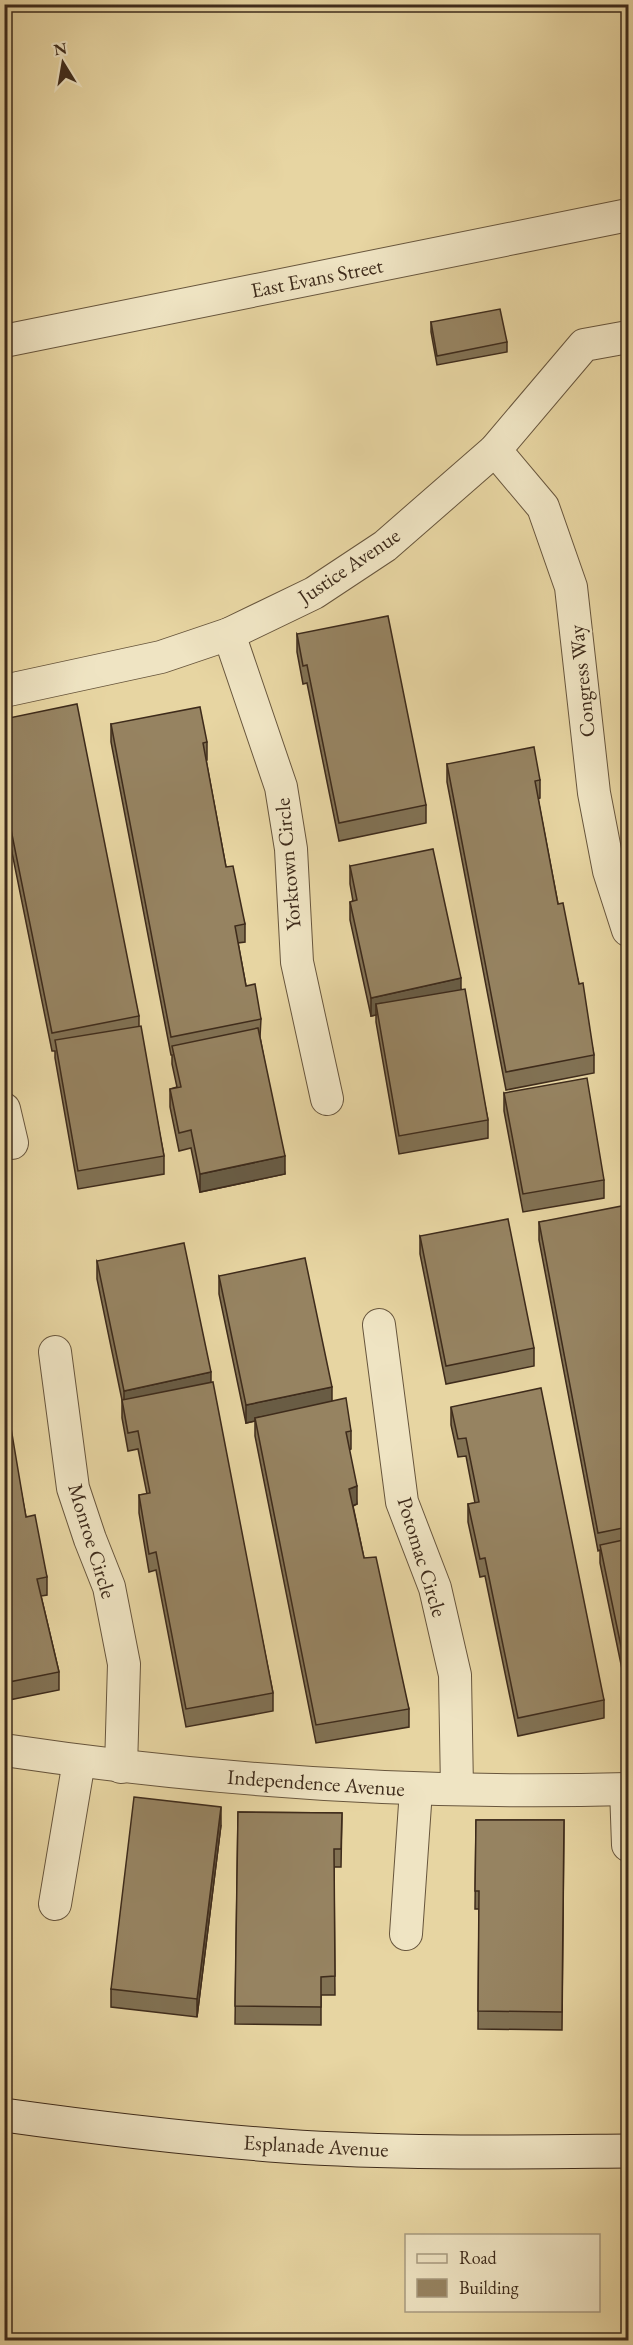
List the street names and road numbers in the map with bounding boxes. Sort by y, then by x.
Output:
street label: East Evans Street [249,251,386,304]
street label: Justice Avenue [291,522,405,611]
street label: Congress Way [562,623,601,739]
street label: Yorktown Circle [268,797,307,931]
street label: Monroe Circle [62,1480,123,1602]
street label: Potomac Circle [391,1493,454,1620]
street label: Independence Avenue [226,1763,406,1802]
street label: Esplanade Avenue [243,2128,389,2163]

